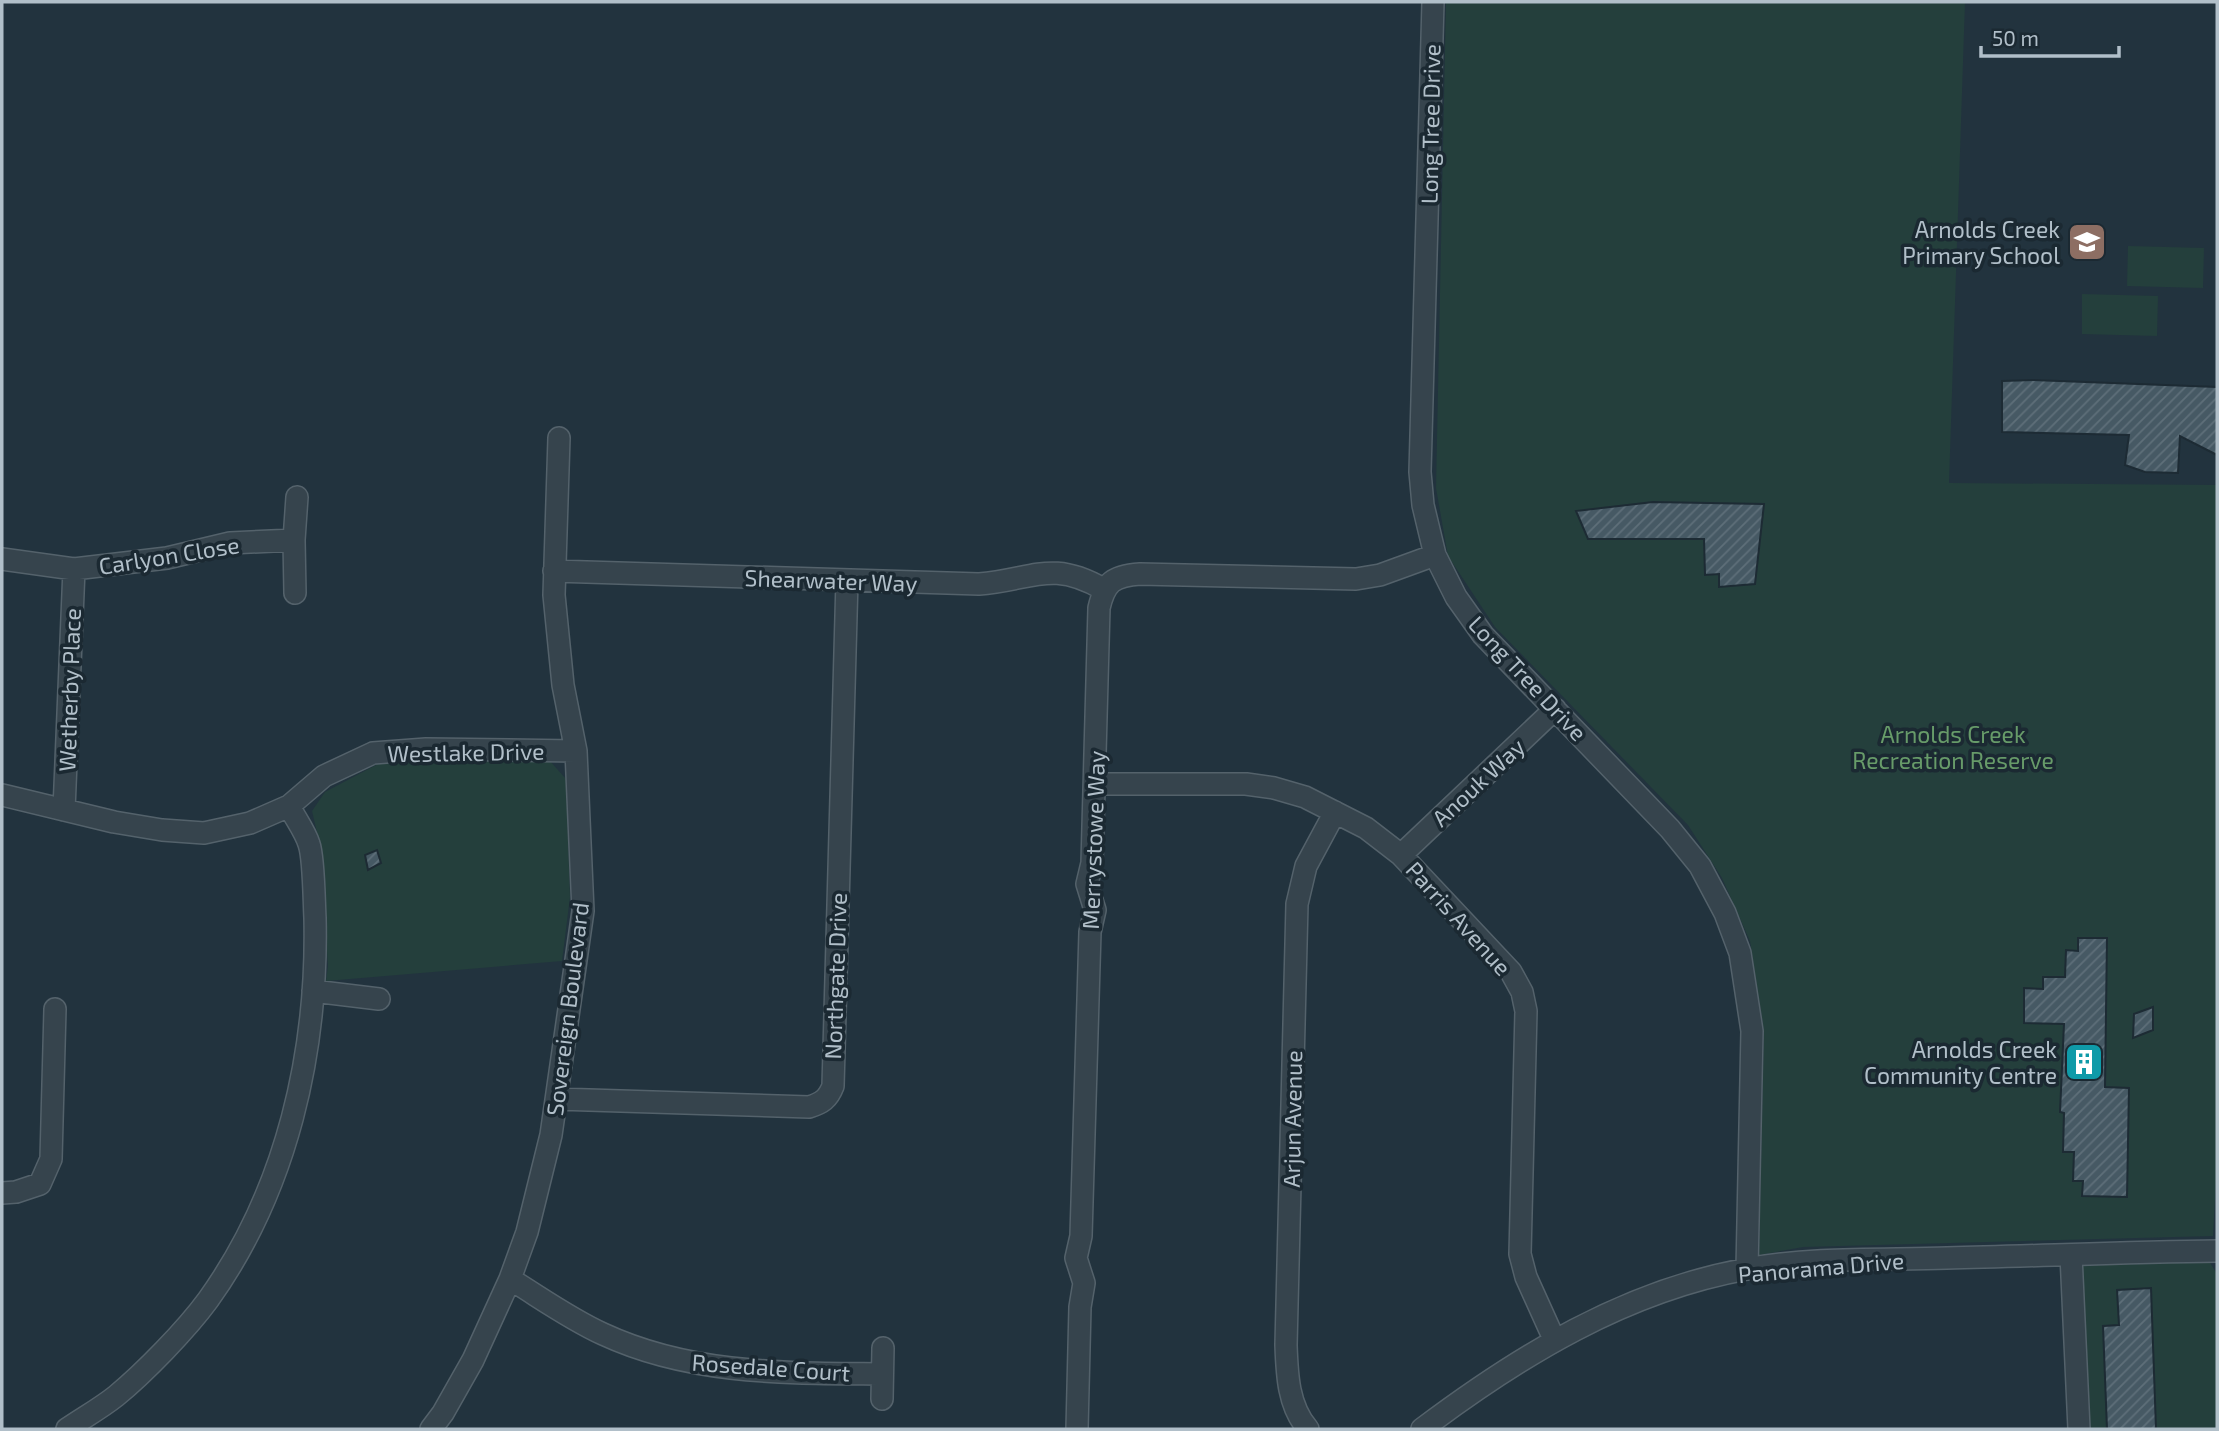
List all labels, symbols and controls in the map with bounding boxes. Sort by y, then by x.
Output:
scale bar [1981,14,2119,58]
text: 50 m [1992,25,2039,50]
street label: Long Tree Drive [1415,44,1445,204]
place label: Arnolds Creek Primary School [1902,215,2060,269]
school or university icon: Arnolds Creek Primary School [2066,221,2108,263]
street label: Carlyon Close [97,530,241,580]
street label: Shearwater Way [744,563,918,597]
street label: Wetherby Place [52,608,86,772]
street label: Long Tree Drive [1463,610,1593,746]
park label: Arnolds Creek Recreation Reserve [1852,720,2054,774]
street label: Anouk Way [1426,732,1530,832]
street label: Westlake Drive [387,737,545,767]
street label: Merrystowe Way [1076,750,1110,930]
street label: Parris Avenue [1401,855,1517,981]
street label: Northgate Drive [818,892,852,1060]
street label: Sovereign Boulevard [540,901,594,1117]
place label: Arnolds Creek Community Centre [1864,1035,2057,1089]
building icon: Arnolds Creek Community Centre [2063,1041,2105,1083]
street label: Arjun Avenue [1277,1050,1307,1188]
street label: Panorama Drive [1737,1246,1905,1288]
street label: Rosedale Court [691,1348,851,1387]

